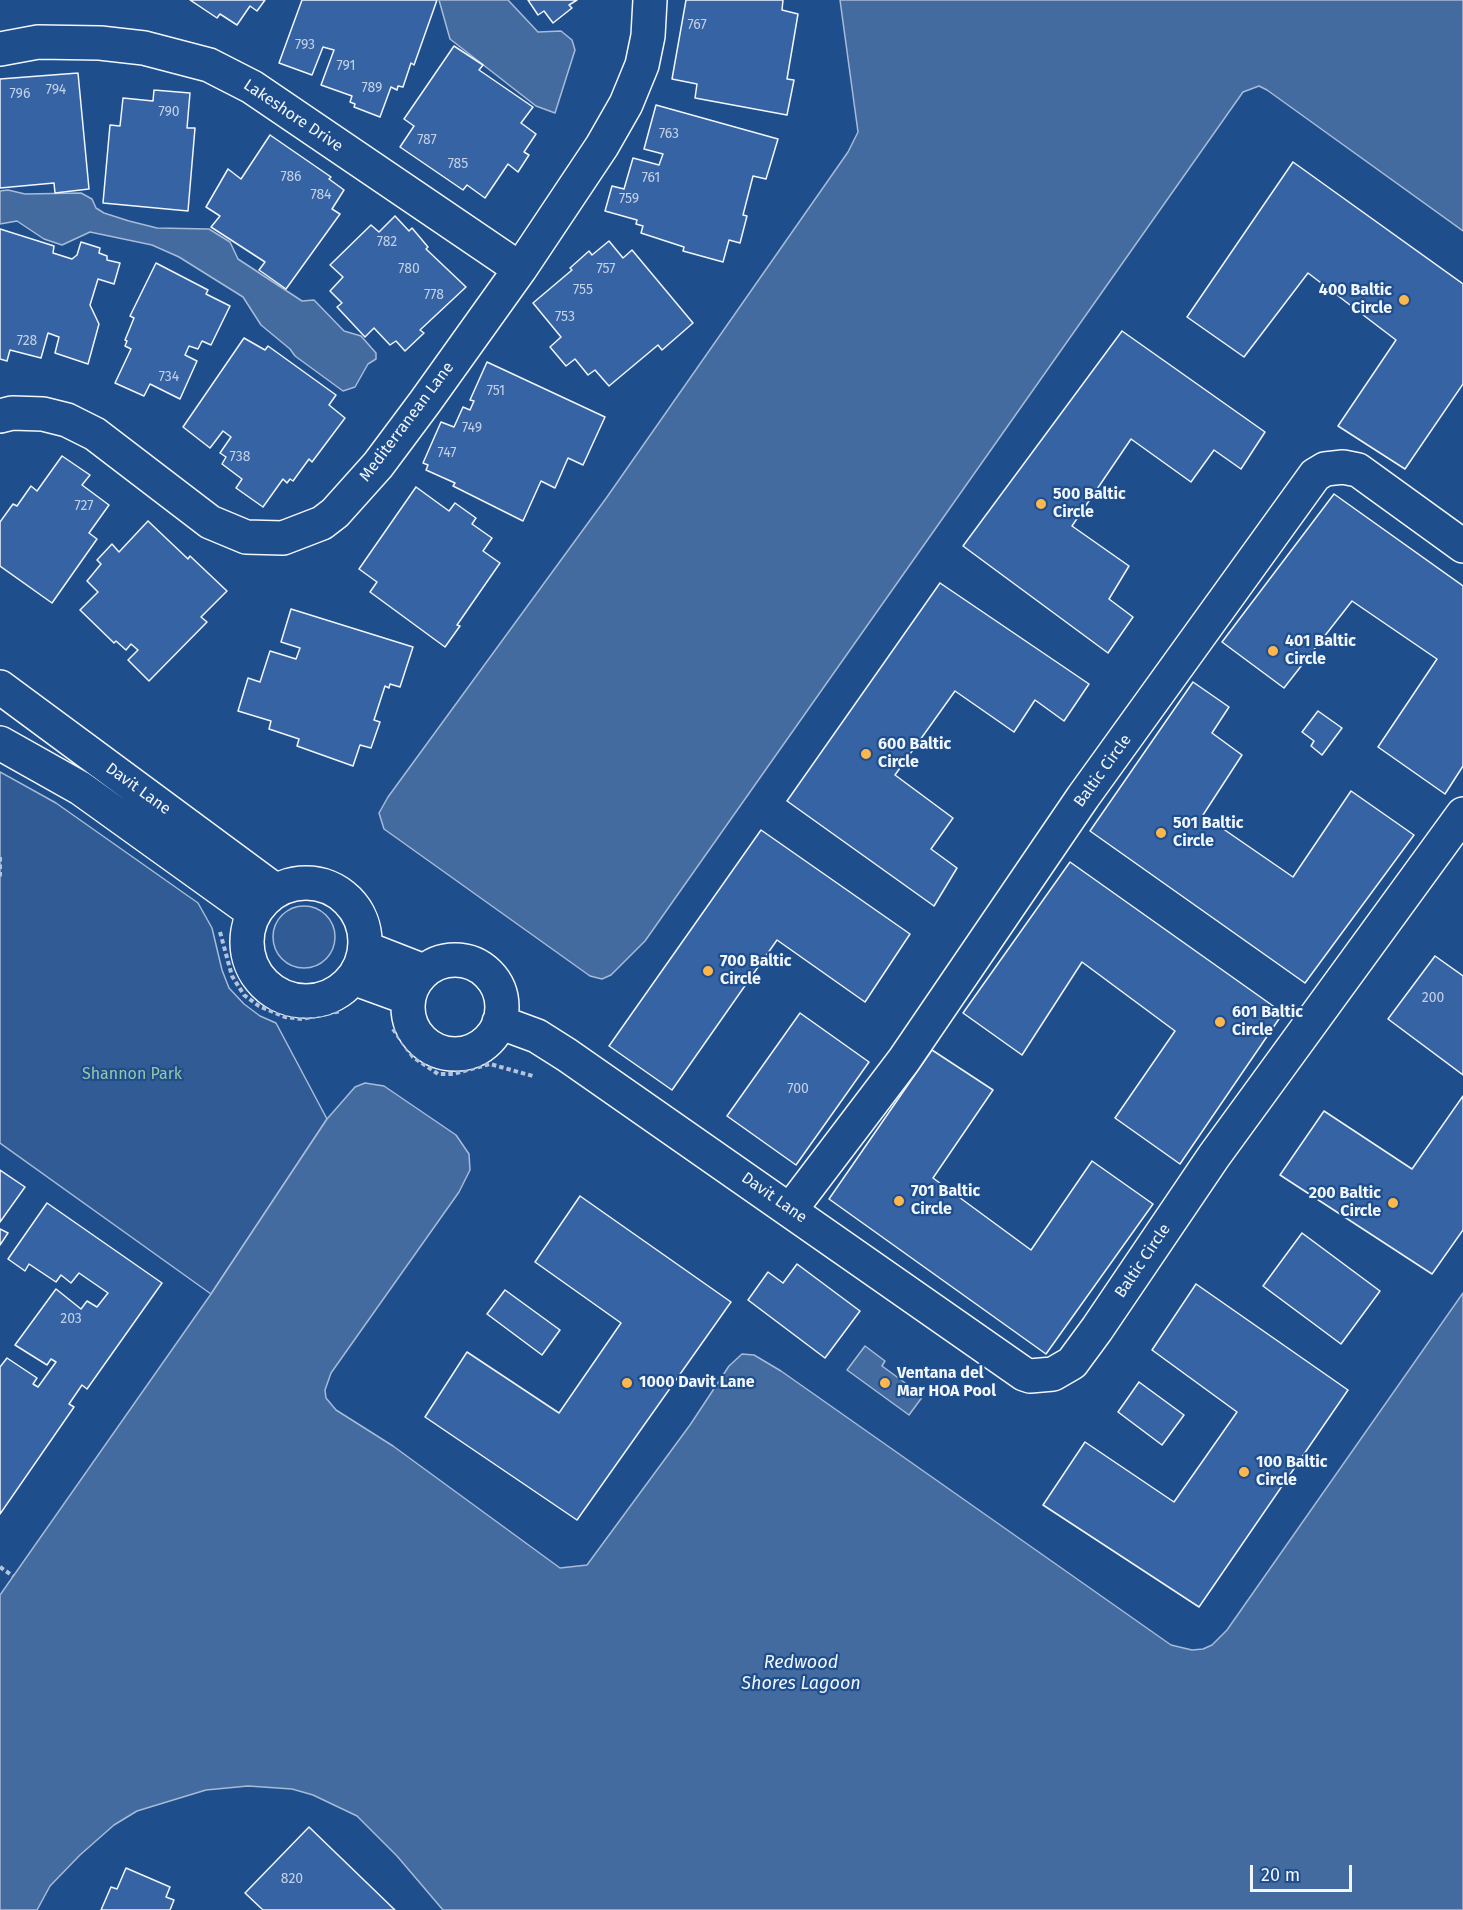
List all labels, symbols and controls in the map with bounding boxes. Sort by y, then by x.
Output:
house number: 767 [687,17,707,33]
house number: 793 [295,37,315,53]
house number: 791 [336,58,356,74]
street label: Lakeshore Drive [240,76,346,156]
house number: 789 [362,80,382,96]
house number: 794 [46,82,66,98]
house number: 796 [10,86,30,102]
house number: 790 [158,104,180,120]
house number: 763 [659,126,679,142]
house number: 787 [417,132,437,148]
house number: 785 [448,156,468,172]
house number: 786 [280,169,302,185]
house number: 761 [642,170,660,186]
house number: 784 [310,187,332,203]
house number: 759 [619,191,639,207]
house number: 782 [377,234,397,250]
house number: 780 [398,261,420,277]
house number: 757 [597,261,615,277]
place label: 400 Baltic Circle [1319,281,1392,319]
house number: 755 [573,282,593,298]
house number: 778 [424,287,444,303]
marker: 400 Baltic Circle [1397,293,1411,307]
house number: 753 [555,309,575,325]
house number: 728 [17,333,37,349]
street label: Mediterranean Lane [356,358,458,486]
house number: 734 [159,369,179,385]
house number: 751 [487,383,505,399]
house number: 749 [462,420,482,436]
house number: 747 [438,445,456,461]
house number: 738 [230,449,250,465]
place label: 500 Baltic Circle [1053,485,1126,523]
marker: 500 Baltic Circle [1034,497,1048,511]
house number: 727 [74,498,94,514]
place label: 401 Baltic Circle [1285,632,1356,670]
marker: 401 Baltic Circle [1266,644,1280,658]
street label: Baltic Circle [1070,731,1136,811]
place label: 600 Baltic Circle [878,735,951,773]
marker: 600 Baltic Circle [859,747,873,761]
street label: Davit Lane [102,759,174,819]
place label: 501 Baltic Circle [1173,814,1243,852]
marker: 501 Baltic Circle [1154,826,1168,840]
place label: 700 Baltic Circle [720,952,791,990]
marker: 700 Baltic Circle [701,964,715,978]
house number: 200 [1422,990,1444,1006]
place label: 601 Baltic Circle [1232,1003,1303,1041]
marker: 601 Baltic Circle [1213,1015,1227,1029]
park label: Shannon Park [82,1065,182,1085]
house number: 700 [787,1081,809,1097]
street label: Davit Lane [738,1168,810,1228]
place label: 701 Baltic Circle [911,1182,980,1220]
place label: 200 Baltic Circle [1309,1184,1381,1222]
marker: 701 Baltic Circle [892,1194,906,1208]
marker: 200 Baltic Circle [1386,1196,1400,1210]
street label: Baltic Circle [1111,1220,1175,1302]
house number: 203 [60,1311,82,1327]
place label: Ventana del Mar HOA Pool [897,1364,996,1402]
place label: 1000 Davit Lane [639,1373,755,1393]
marker: 1000 Davit Lane [620,1376,634,1390]
marker: Ventana del Mar HOA Pool [878,1376,892,1390]
place label: 100 Baltic Circle [1256,1453,1328,1491]
marker: 100 Baltic Circle [1237,1465,1251,1479]
water label: Redwood Shores Lagoon [741,1652,861,1694]
scale bar [1253,1853,1355,1891]
text: 20 m [1261,1864,1300,1886]
house number: 820 [281,1871,303,1887]

